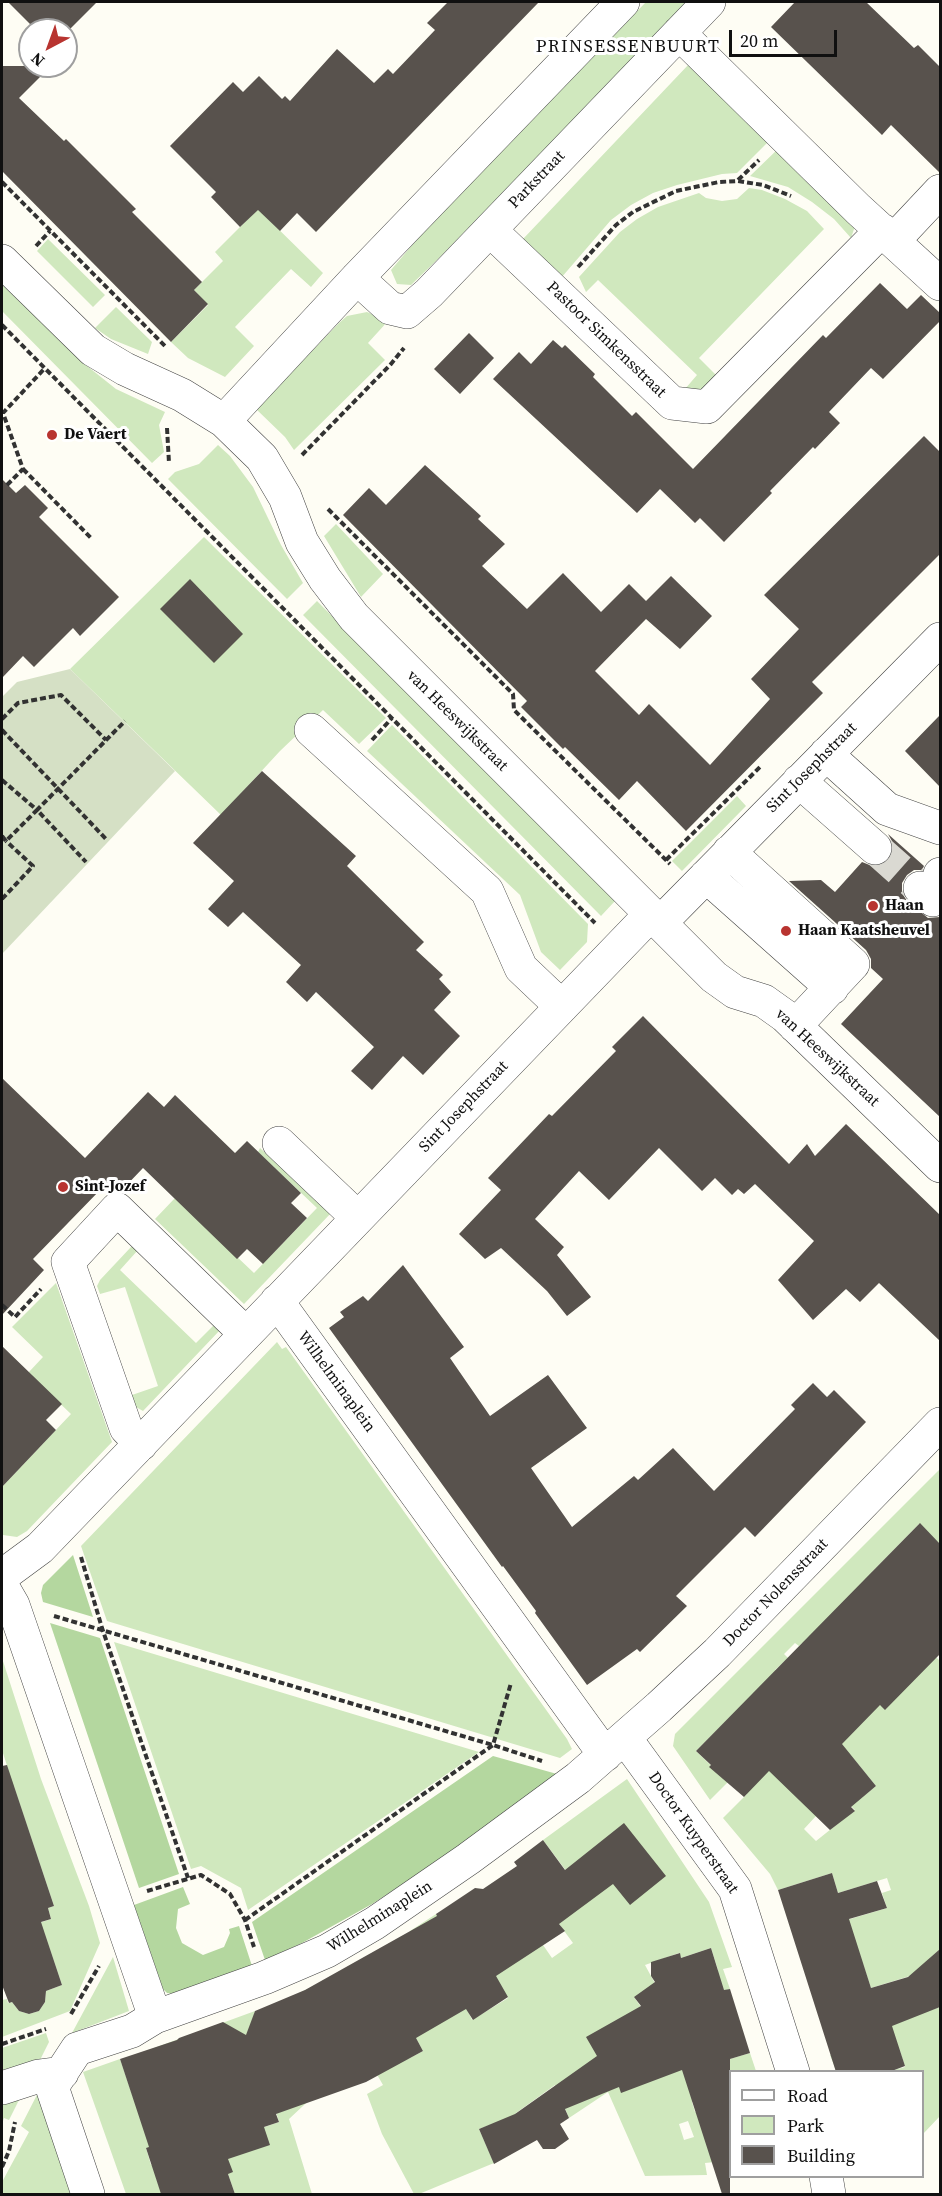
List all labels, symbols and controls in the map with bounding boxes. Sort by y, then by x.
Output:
north arrow [18,18,78,78]
scale bar [732,18,840,56]
text: 20 m [740,28,778,53]
district label: PRINSESSENBUURT [536,36,720,58]
text: N [26,48,49,72]
street label: Parkstraat [505,147,569,213]
street label: Pastoor Simkensstraat [542,278,670,402]
place label: De Vaert [64,425,126,445]
marker: De Vaert [45,428,59,442]
street label: van Heeswijkstraat [402,666,512,776]
street label: Sint Josephstraat [763,719,861,817]
place label: Haan [885,896,924,916]
marker: Haan [866,899,880,913]
place label: Haan Kaatsheuvel [798,921,930,941]
marker: Haan Kaatsheuvel [779,924,793,938]
street label: van Heeswijkstraat [771,1005,883,1111]
street label: Sint Josephstraat [415,1057,513,1157]
place label: Sint-Jozef [75,1177,145,1197]
marker: Sint-Jozef [56,1180,70,1194]
street label: Wilhelminaplein [293,1328,379,1436]
street label: Doctor Nolensstraat [720,1535,832,1651]
street label: Doctor Kuyperstraat [644,1768,742,1898]
street label: Wilhelminaplein [324,1877,436,1957]
legend [729,2070,924,2178]
text: Road [787,2083,828,2108]
text: Park [787,2113,824,2138]
text: Building [787,2143,855,2168]

